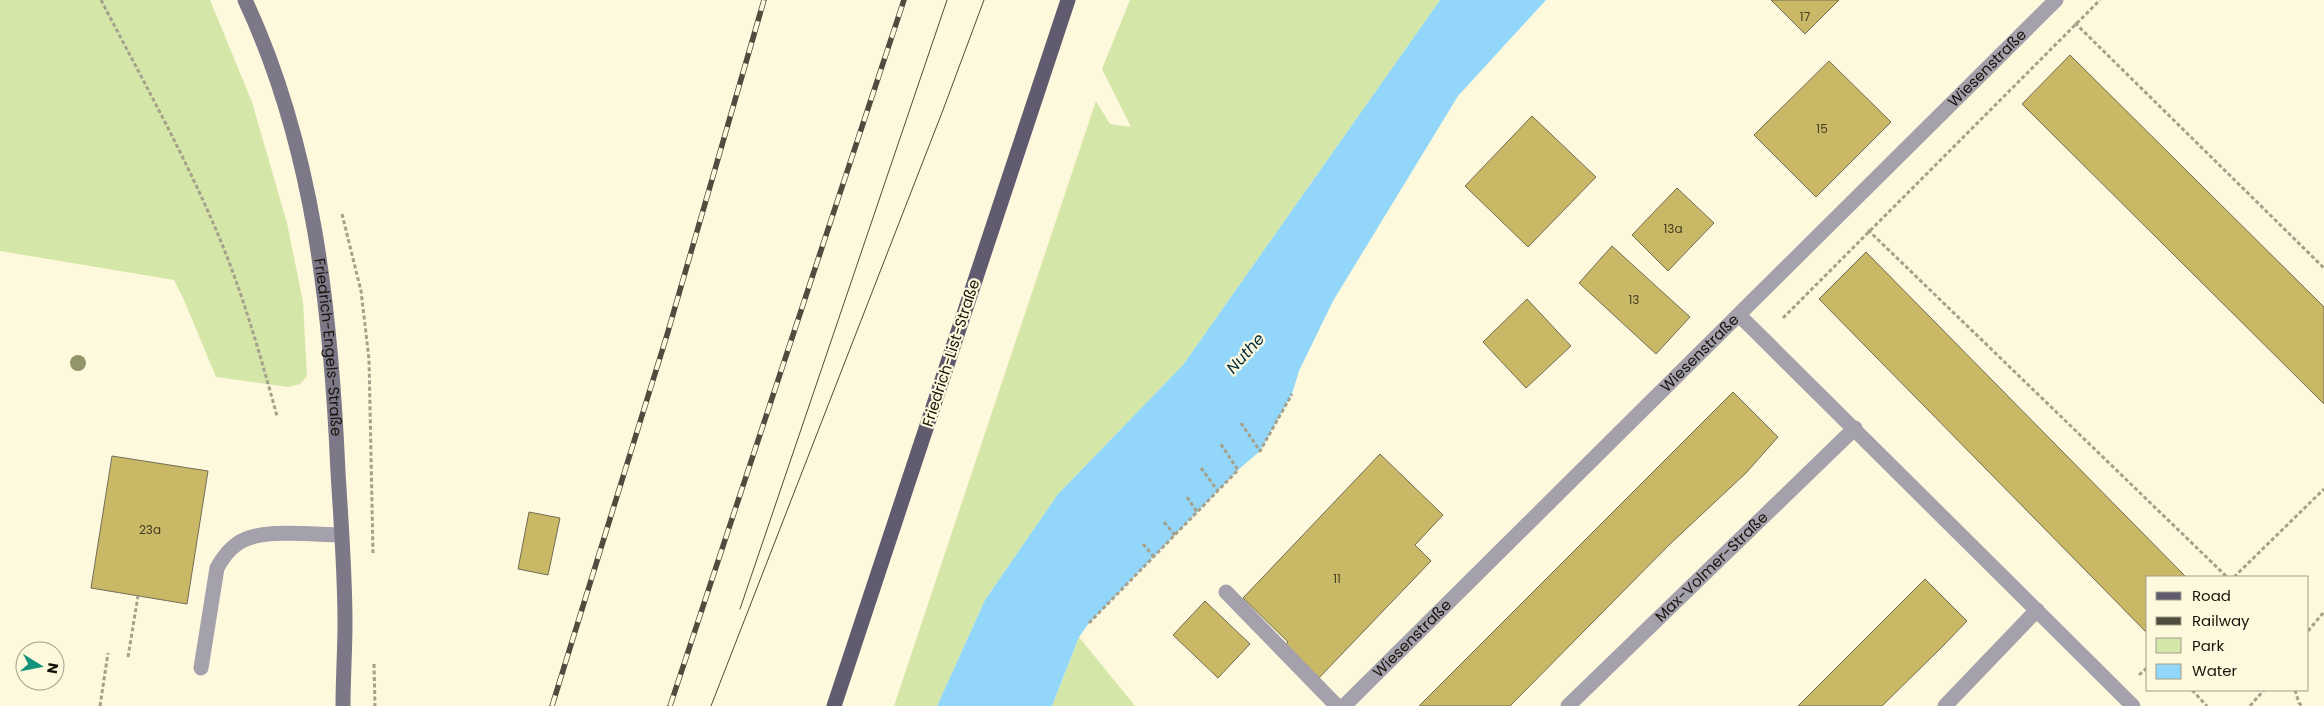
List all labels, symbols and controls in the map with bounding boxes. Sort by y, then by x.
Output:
house number: 17 [1800,8,1811,25]
street label: Wiesenstraße [1943,24,2031,111]
house number: 15 [1816,120,1828,137]
house number: 13a [1663,220,1683,237]
street label: Friedrich-Engels-Straße [309,257,347,437]
street label: Friedrich-List-Straße [917,276,984,429]
house number: 13 [1629,291,1639,308]
street label: Wiesenstraße [1655,309,1743,397]
water label: Nuthe [1221,328,1270,379]
street label: Max-Volmer-Straße [1650,507,1773,626]
house number: 23a [139,521,161,538]
house number: 11 [1333,570,1341,587]
legend [2146,576,2309,691]
text: Road [2192,585,2231,606]
street label: Wiesenstraße [1368,594,1456,682]
text: Railway [2192,610,2250,631]
text: Park [2192,635,2224,656]
north arrow [15,641,65,691]
text: Water [2192,660,2238,681]
text: N [42,661,64,675]

